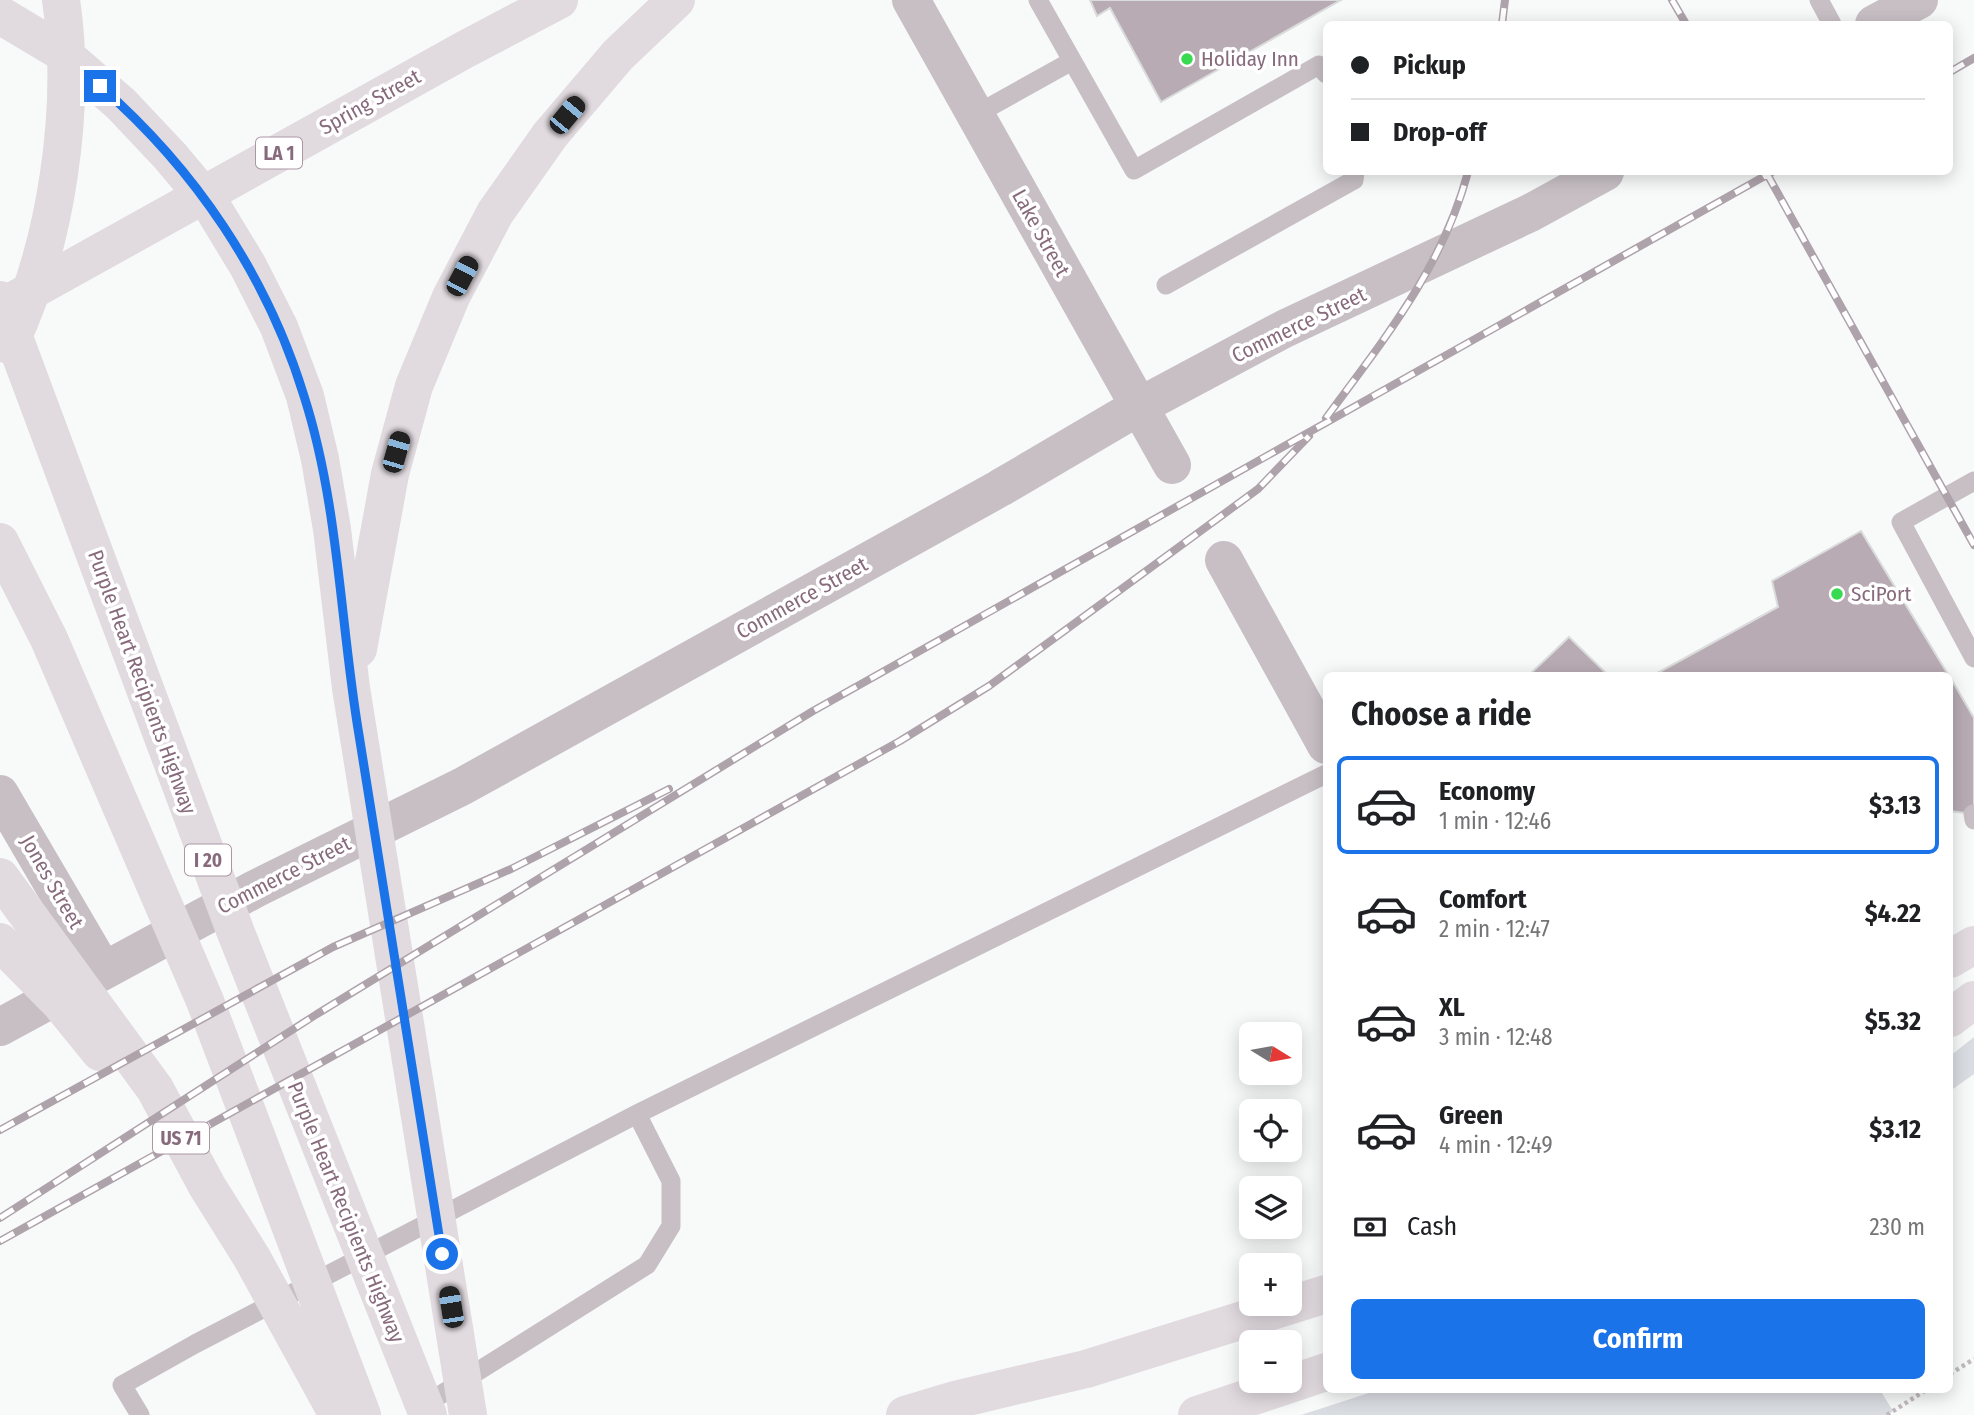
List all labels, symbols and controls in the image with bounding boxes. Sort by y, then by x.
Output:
place label: Holiday Inn [1201,46,1299,72]
text: Pickup [1393,50,1466,81]
marker: Holiday Inn [1179,51,1195,67]
street label: Spring Street [315,63,425,140]
route end [84,70,116,102]
car [546,92,589,138]
text: Drop-off [1393,117,1486,148]
road number: LA 1 [256,138,302,168]
street label: Lake Street [1006,185,1076,281]
car [443,253,482,299]
street label: Commerce Street [1228,281,1371,369]
car [381,429,412,475]
street label: Purple Heart Recipients Highway [82,546,202,818]
street label: Commerce Street [732,551,872,645]
place label: SciPort [1851,581,1911,607]
marker: SciPort [1829,586,1845,602]
text: Choose a ride [1351,695,1532,733]
icon: car [1355,774,1418,837]
text: Economy [1439,776,1535,807]
text: $3.13 [1869,790,1921,821]
text: 1 min · 12:46 [1439,807,1551,835]
street label: Commerce Street [213,830,355,920]
street label: Jones Street [15,831,89,934]
road number: I 20 [185,845,231,876]
icon: car [1355,882,1418,945]
text: Comfort [1439,884,1527,915]
text: $4.22 [1865,898,1921,929]
text: 2 min · 12:47 [1439,915,1550,943]
icon: car [1355,990,1418,1053]
text: XL [1439,992,1465,1023]
text: $5.32 [1865,1006,1921,1037]
north arrow [1239,1022,1302,1085]
map controls [1239,1022,1302,1393]
text: 3 min · 12:48 [1439,1023,1553,1051]
street label: Purple Heart Recipients Highway [282,1078,411,1347]
icon: car [1355,1098,1418,1161]
button: locate [1239,1099,1302,1162]
text: Green [1439,1100,1503,1131]
text: $3.12 [1869,1114,1921,1145]
road number: US 71 [153,1122,209,1154]
text: 4 min · 12:49 [1439,1131,1553,1159]
button: layers [1239,1176,1302,1239]
icon: cash [1351,1208,1389,1246]
text: Cash [1407,1211,1457,1242]
text: 230 m [1869,1213,1925,1241]
route start [426,1238,458,1270]
button: + [1239,1253,1302,1316]
car [438,1285,465,1329]
button: Confirm [1351,1299,1925,1379]
button: − [1239,1330,1302,1393]

